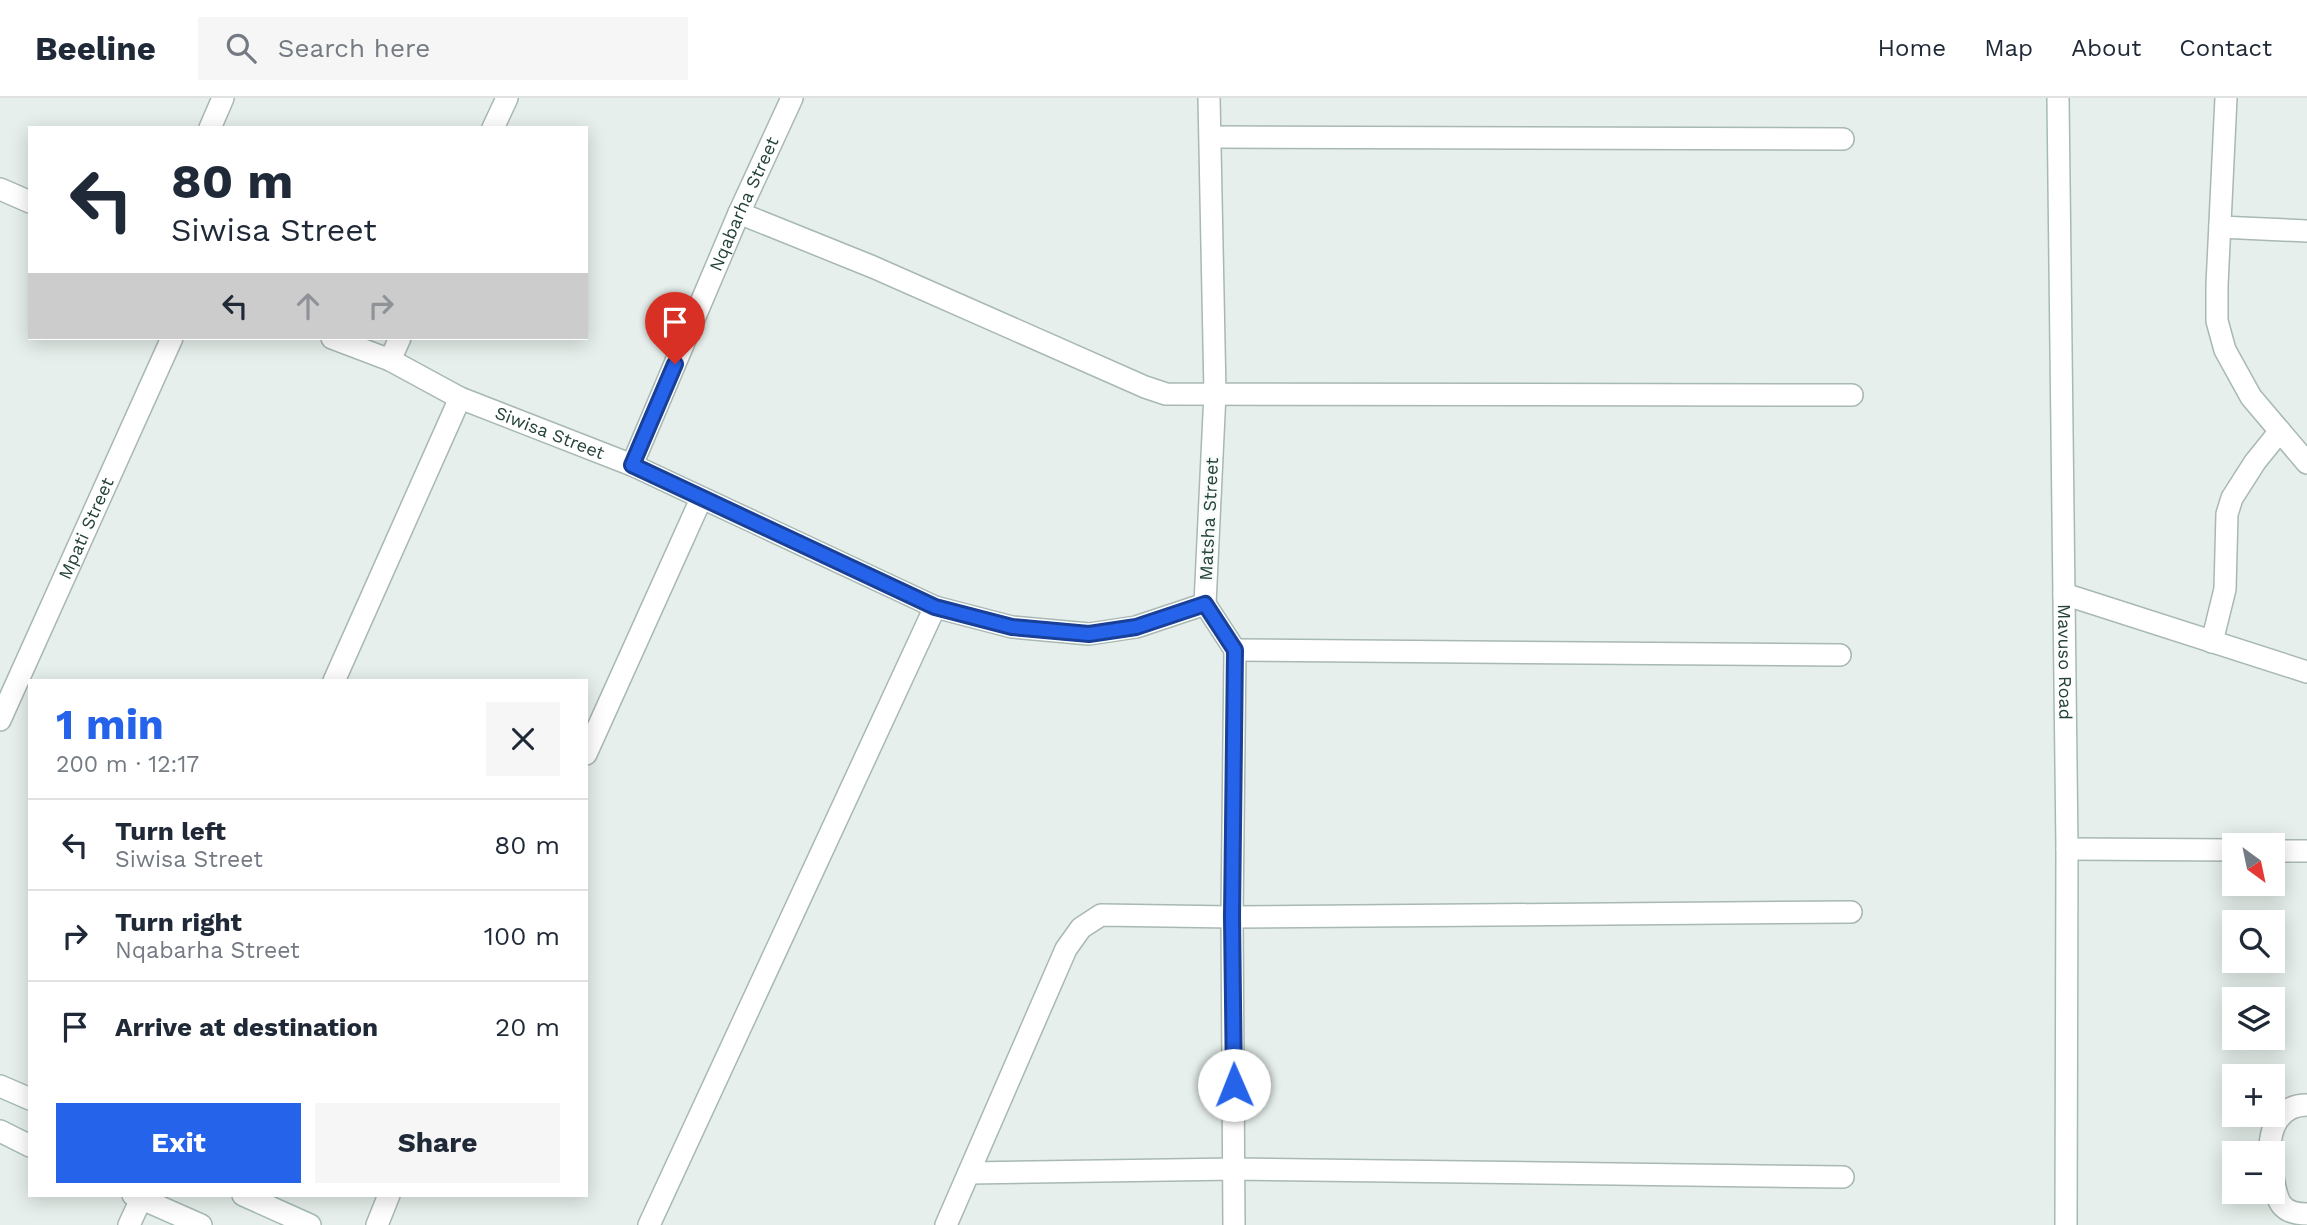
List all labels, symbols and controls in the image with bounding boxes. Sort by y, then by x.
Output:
search box [198,17,688,80]
text: Beeline [35,29,156,68]
icon: search [222,29,260,67]
text: Search here [278,33,430,63]
text: Home [1878,34,1946,62]
text: Map [1984,34,2033,62]
text: About [2071,34,2141,62]
text: Contact [2179,34,2272,62]
street label: Nqabarha Street [705,133,783,274]
text: 80 m [171,152,293,210]
icon: left [56,154,147,245]
text: Siwisa Street [171,211,377,249]
icon: left [216,287,254,325]
icon: ahead [289,287,327,325]
icon: right [362,287,400,325]
pin [645,292,705,364]
icon: arrive [656,303,694,341]
street label: Siwisa Street [492,402,608,463]
street label: Matsha Street [1195,456,1222,581]
street label: Mpati Street [54,474,118,582]
street label: Mavuso Road [2054,604,2076,720]
text: 1 min [56,700,164,749]
button: close [486,702,560,776]
text: 200 m · 12:17 [56,751,199,778]
text: Turn left [115,816,226,846]
icon: left [56,826,94,864]
text: 80 m [494,830,560,860]
north arrow [2222,833,2286,896]
map controls [2222,833,2285,1204]
text: Siwisa Street [115,846,263,873]
text: Turn right [115,907,242,937]
button: search [2222,910,2285,973]
icon: right [56,917,94,955]
text: 100 m [484,921,560,951]
text: Nqabarha Street [115,937,300,964]
button: layers [2222,987,2285,1050]
icon: arrive [56,1008,94,1046]
text: Arrive at destination [115,1012,378,1042]
text: 20 m [495,1012,560,1042]
position arrow [1197,1048,1271,1122]
button: + [2222,1064,2285,1127]
button: Exit [56,1103,301,1183]
button: Share [315,1103,560,1183]
button: − [2222,1141,2285,1204]

